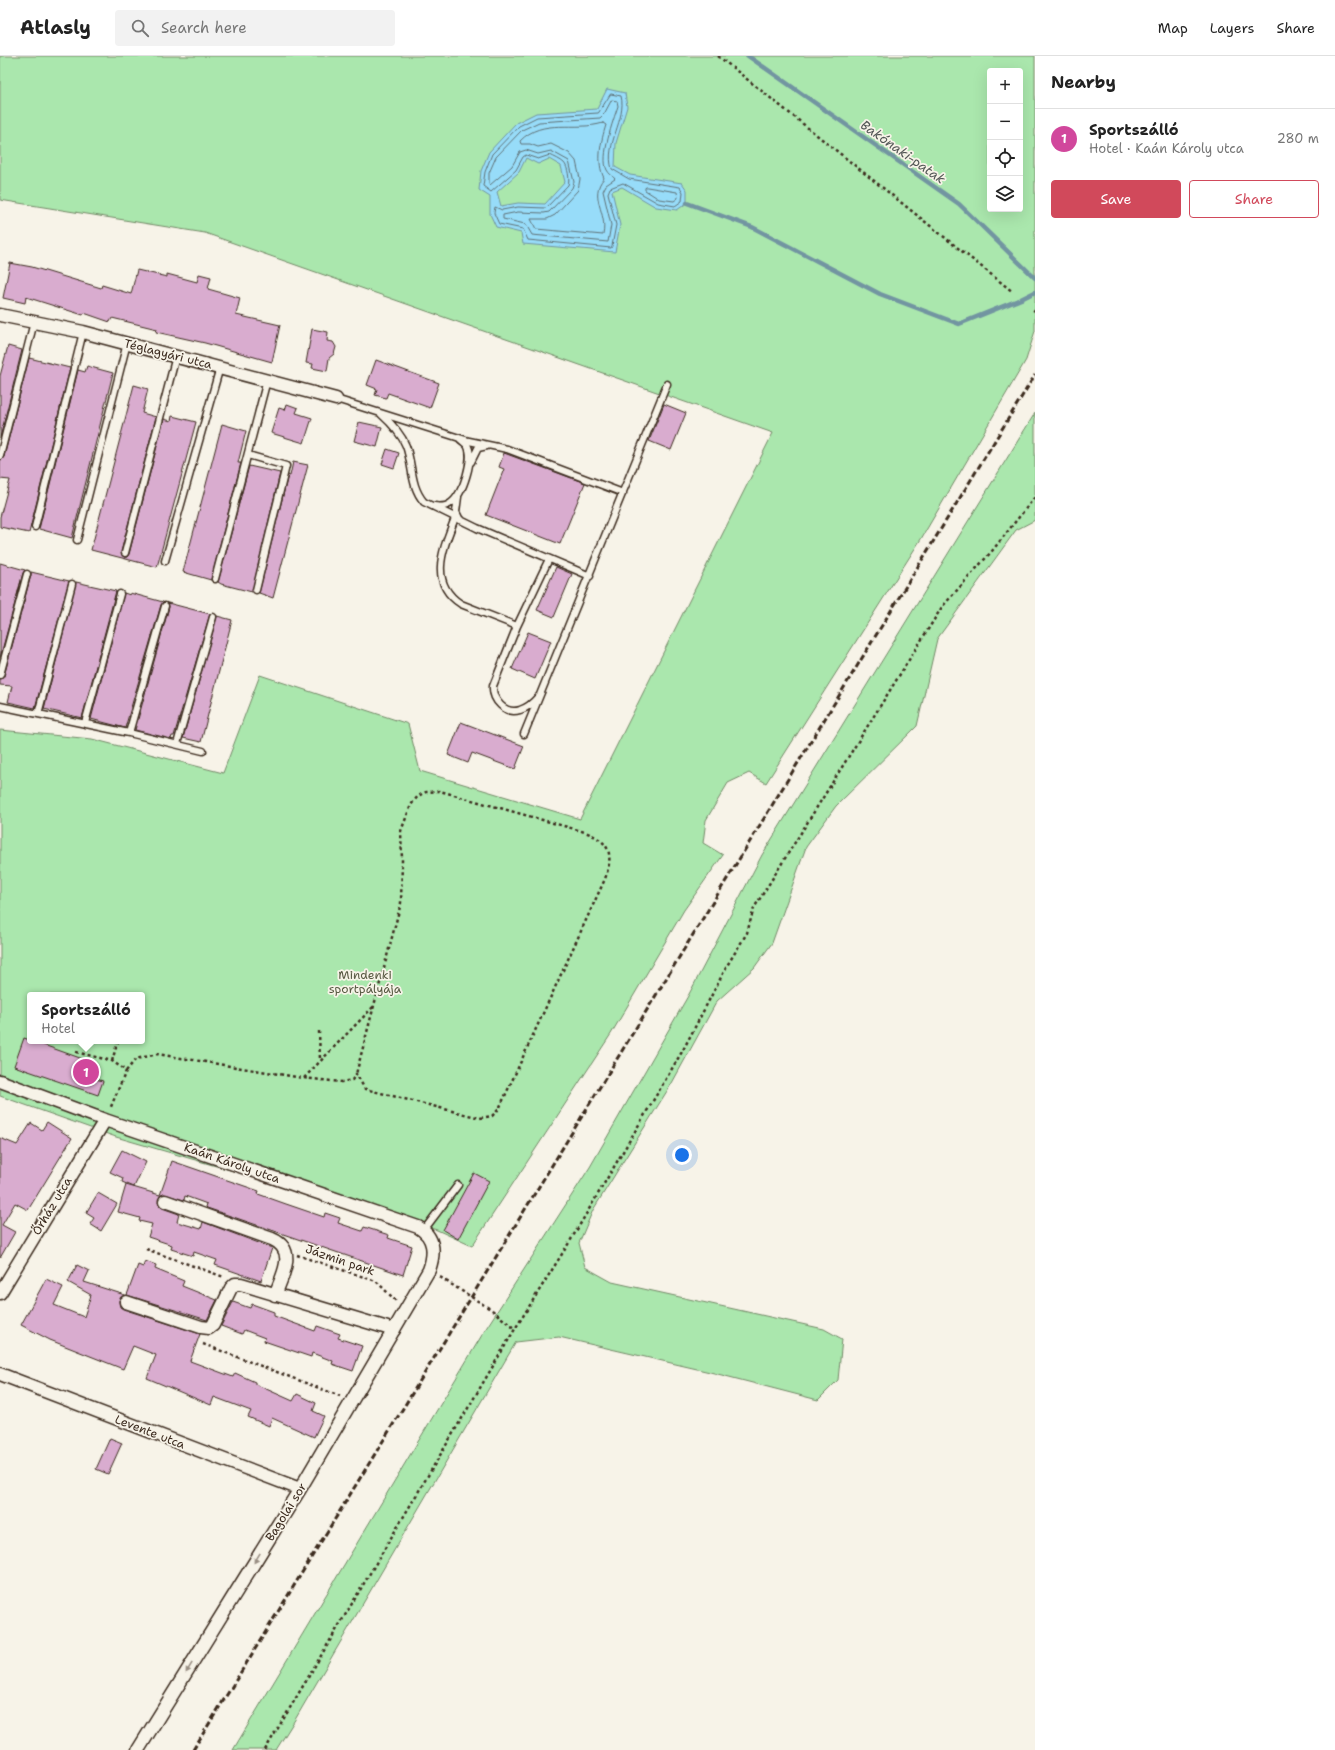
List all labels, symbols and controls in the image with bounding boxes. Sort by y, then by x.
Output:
search box [115,10,395,46]
text: Atlasly [20,15,91,40]
icon: search [129,17,151,39]
text: Search here [161,18,247,38]
text: Map [1158,19,1188,37]
text: Layers [1210,19,1254,37]
text: Share [1276,19,1315,37]
map controls [987,68,1023,212]
button: + [987,68,1023,104]
text: Nearby [1051,71,1116,93]
button: − [987,104,1023,140]
water label: Bakónaki-patak [857,116,949,188]
text: Sportszálló [1089,120,1179,140]
text: 1 [1061,130,1067,147]
text: 280 m [1277,130,1319,147]
button: locate [987,140,1023,176]
text: Hotel · Kaán Károly utca [1089,140,1244,157]
button: layers [987,176,1023,212]
button: Save [1051,180,1181,218]
button: Share [1189,180,1319,218]
street label: Téglagyári utca [122,335,214,373]
park label: Mindenki sportpályája [329,967,402,997]
popup [27,992,145,1044]
text: Sportszálló [41,1000,131,1020]
text: Hotel [41,1020,75,1037]
pin: 1 [73,1057,99,1087]
street label: Kaán Károly utca [182,1139,282,1187]
your location [672,1145,692,1165]
street label: Őrház utca [28,1174,76,1238]
street label: Jázmin park [303,1241,377,1279]
street label: Levente utca [113,1411,188,1453]
street label: Bagolai sor [262,1480,310,1544]
one-way arrow [254,1552,261,1564]
one-way arrow [185,1662,192,1674]

